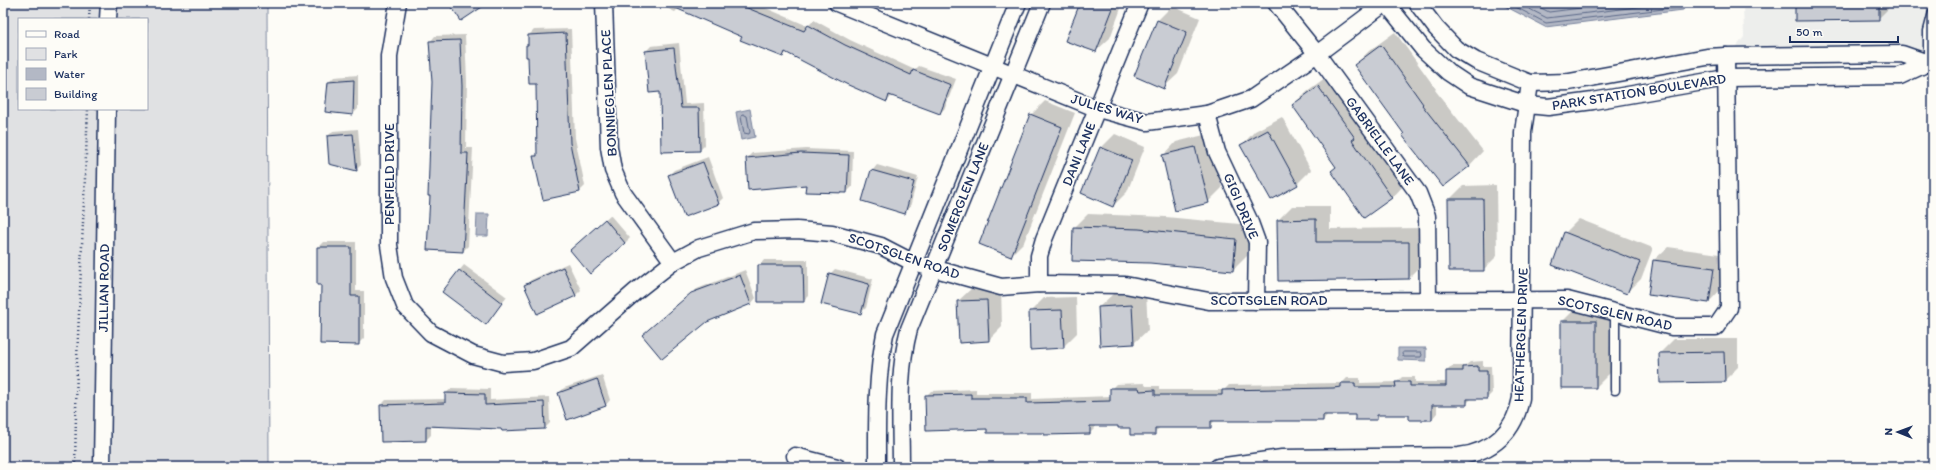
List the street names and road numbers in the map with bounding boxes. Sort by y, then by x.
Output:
street label: BONNIEGLEN PLACE [597,29,621,157]
street label: PARK STATION BOULEVARD [1551,70,1727,114]
street label: JULIES WAY [1069,90,1145,128]
street label: GABRIELLE LANE [1342,93,1418,189]
street label: DANI LANE [1058,119,1100,189]
street label: PENFIELD DRIVE [381,123,398,225]
street label: SOMERGLEN LANE [933,140,993,254]
street label: GIGI DRIVE [1219,170,1263,242]
street label: SCOTSGLEN ROAD [846,229,962,283]
street label: JILLIAN ROAD [95,244,113,332]
street label: HEATHERGLEN DRIVE [1510,267,1532,402]
street label: SCOTSGLEN ROAD [1211,292,1327,309]
street label: SCOTSGLEN ROAD [1556,292,1674,334]

